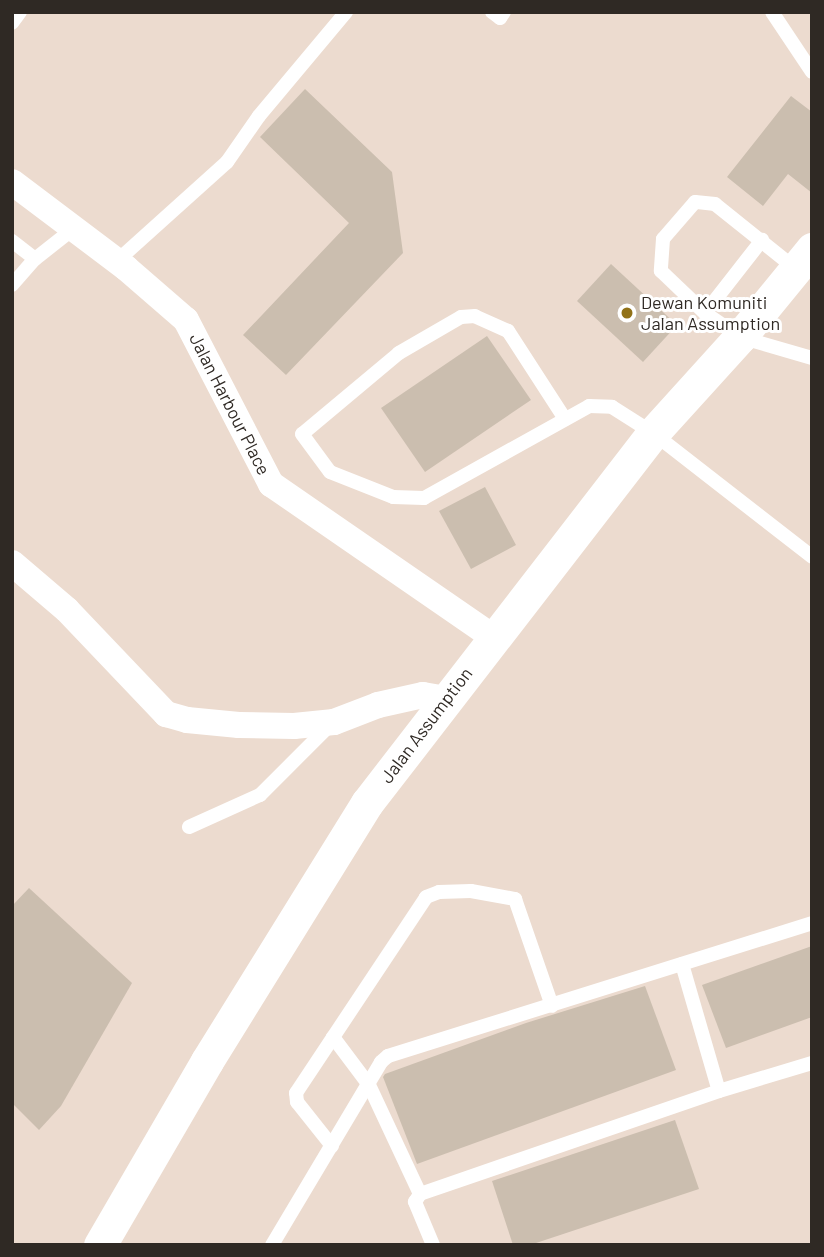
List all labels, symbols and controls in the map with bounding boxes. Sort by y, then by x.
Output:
place label: Dewan Komuniti Jalan Assumption [641,292,780,334]
marker: Dewan Komuniti Jalan Assumption [619,305,635,321]
street label: Jalan Harbour Place [185,330,275,478]
street label: Jalan Assumption [375,663,477,787]

